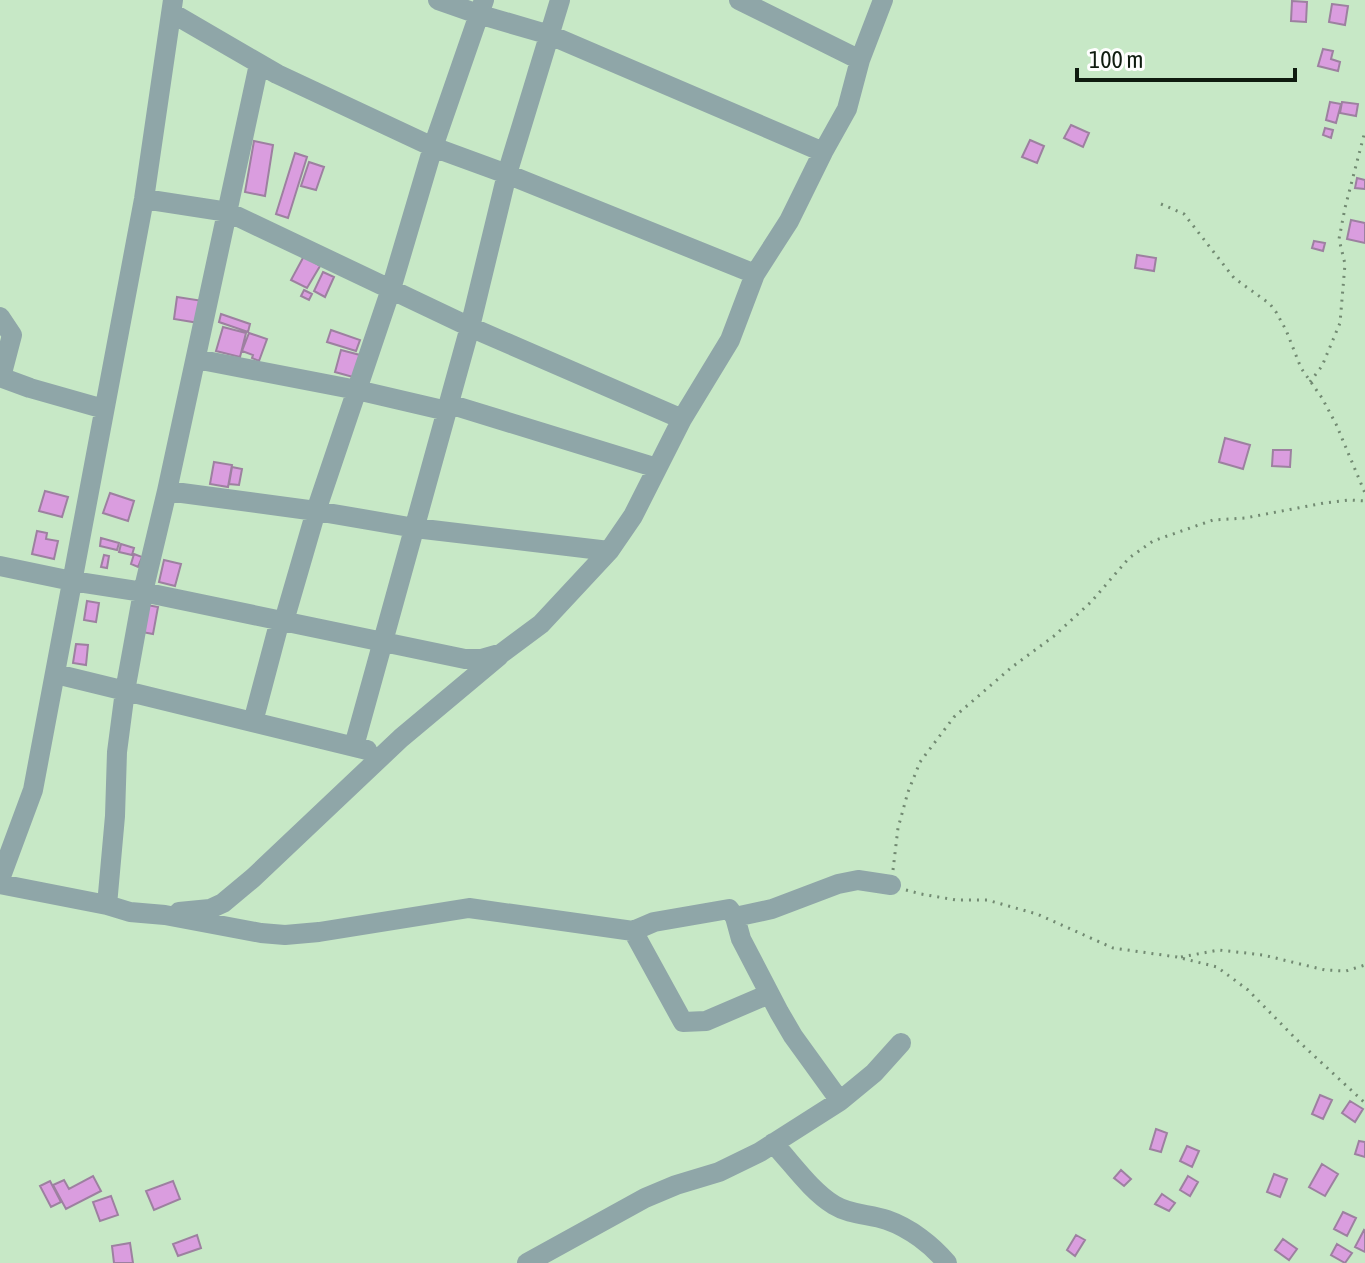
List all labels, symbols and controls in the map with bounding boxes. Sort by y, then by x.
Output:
scale bar [1077,32,1295,82]
text: 100 m [1089,46,1143,73]

